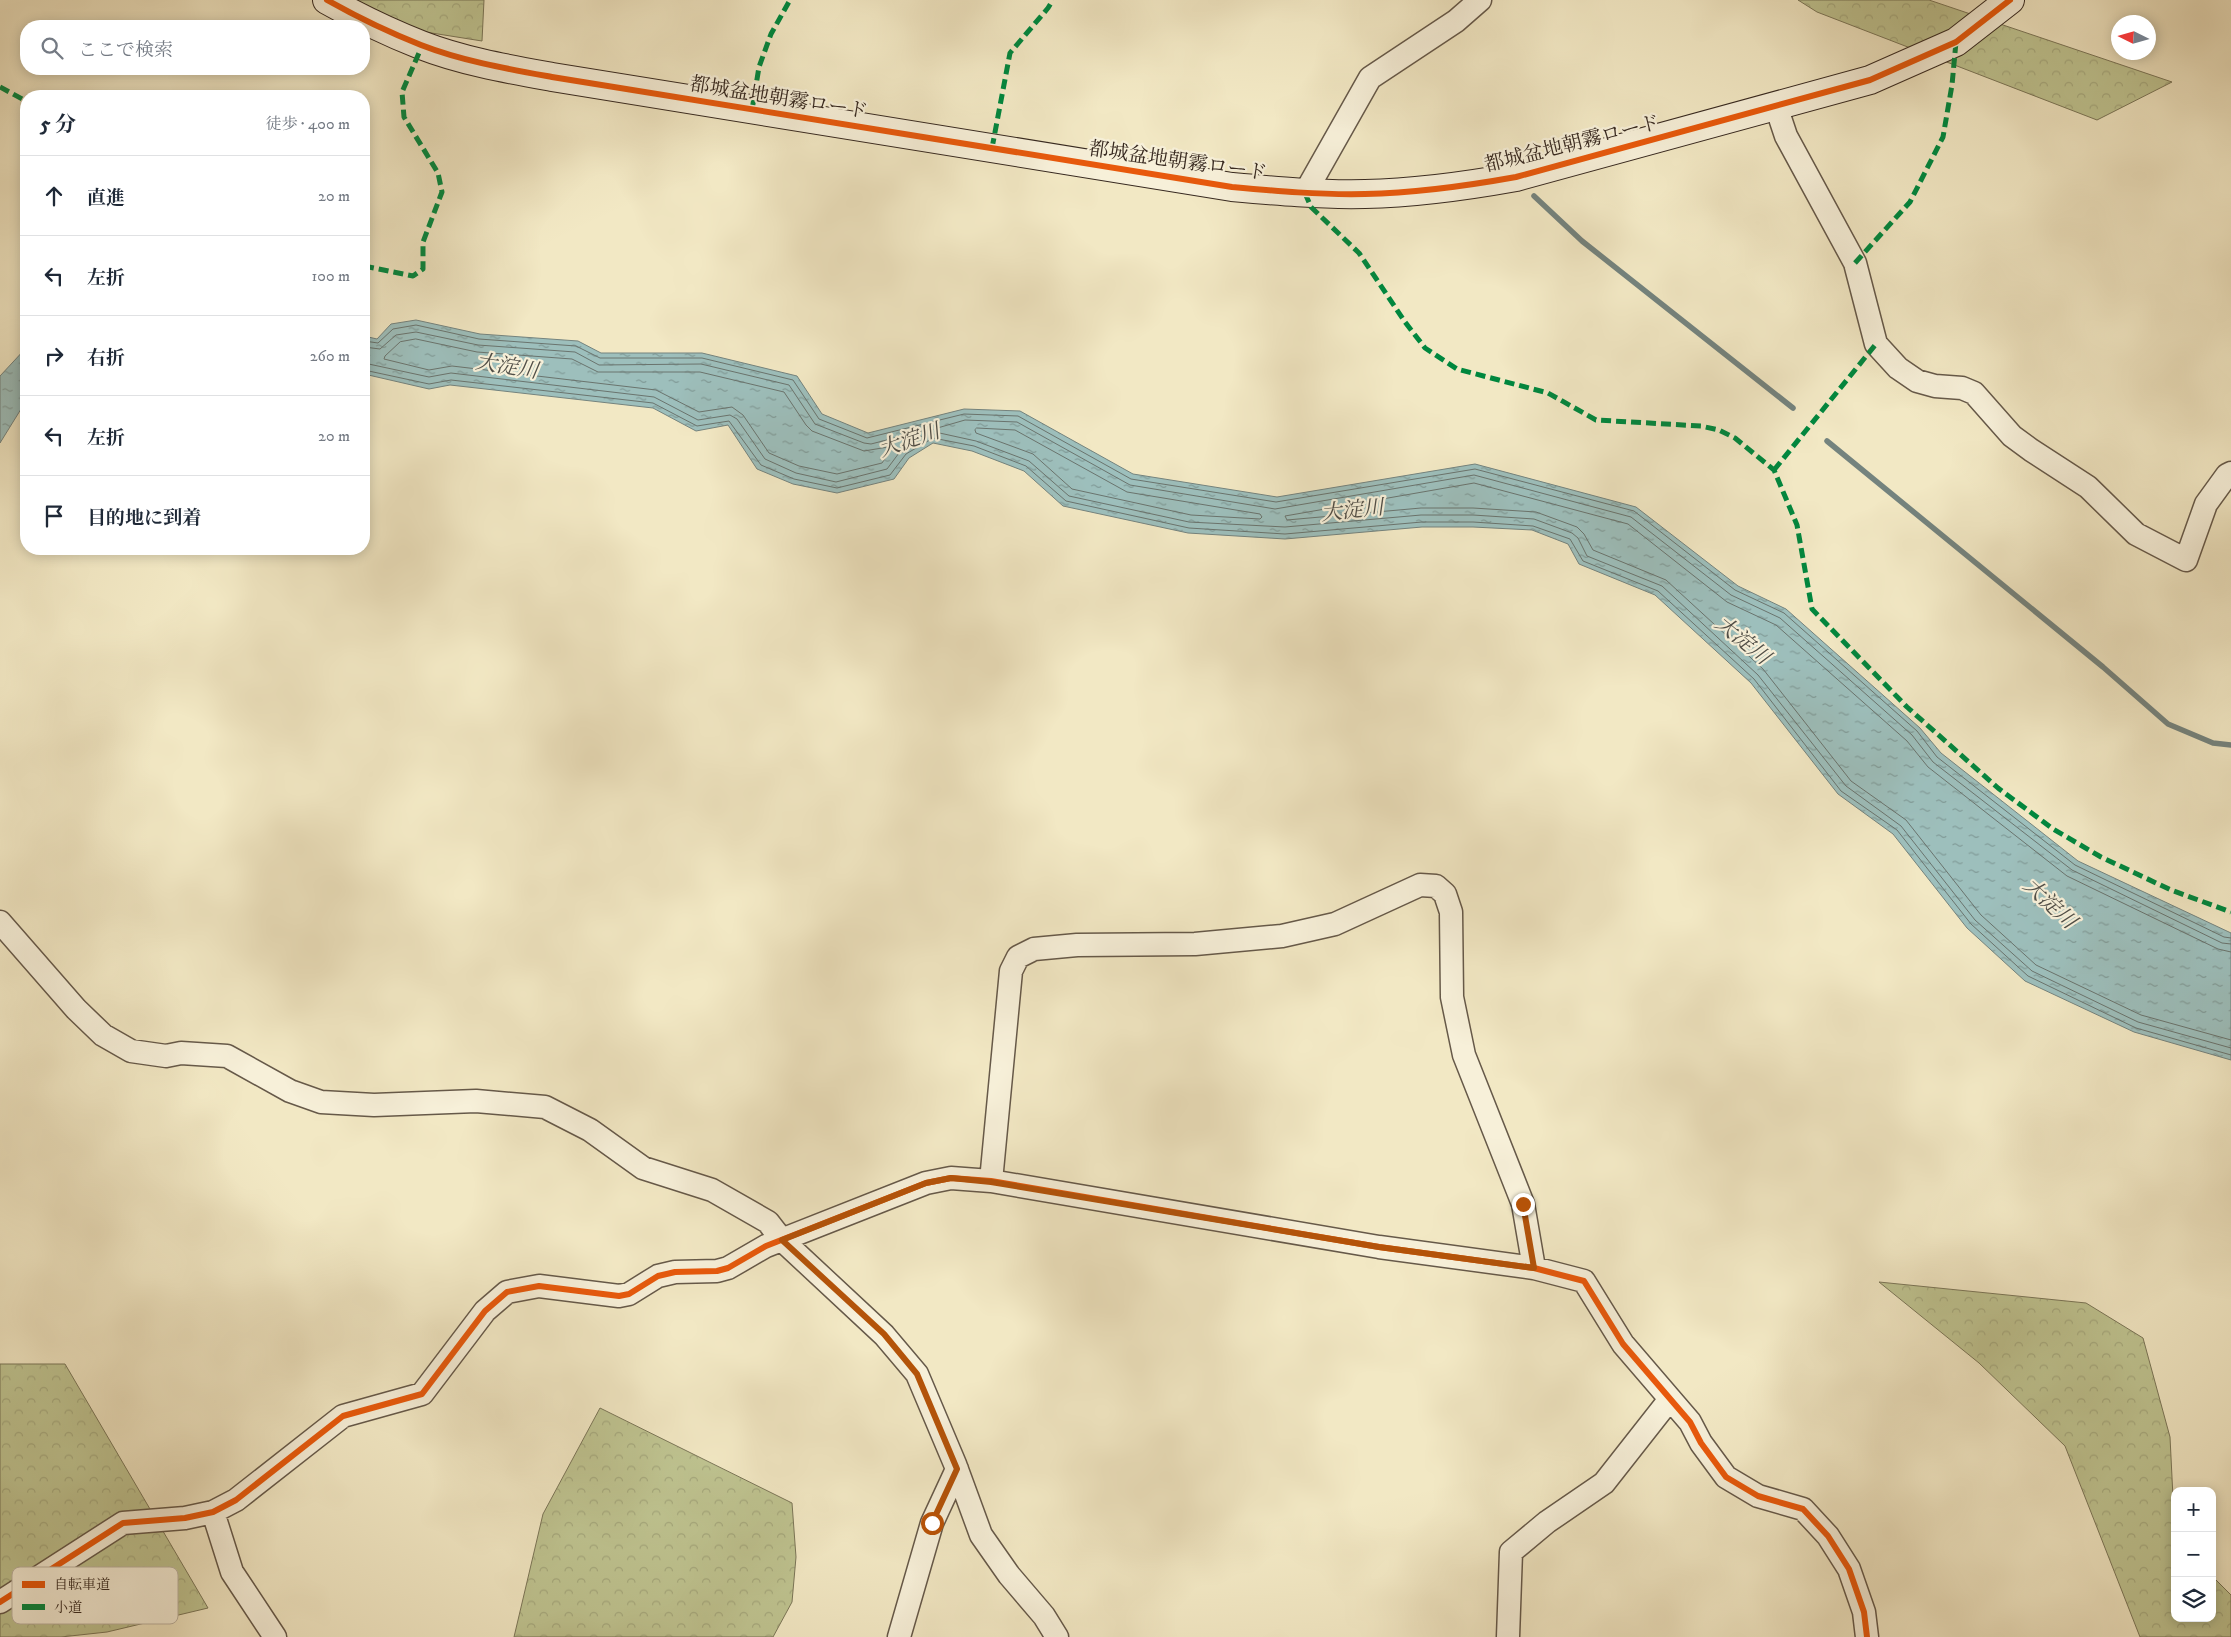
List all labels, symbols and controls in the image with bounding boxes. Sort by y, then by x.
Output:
north arrow [2111,15,2156,60]
search box [20,20,370,75]
icon: search [38,34,66,62]
text: ここで検索 [78,39,173,62]
street label: 都城盆地朝霧ロード [688,72,870,125]
street label: 都城盆地朝霧ロード [1482,111,1663,178]
text: 5 分 [40,112,76,138]
text: 徒歩 · 400 m [265,114,350,134]
street label: 都城盆地朝霧ロード [1087,137,1269,186]
icon: ahead [40,182,68,210]
text: 20 m [318,186,350,206]
text: 直進 [87,187,125,210]
icon: left [40,262,68,290]
text: 100 m [312,266,350,286]
text: 左折 [87,267,125,290]
icon: right [40,342,68,370]
text: 260 m [310,346,350,366]
text: 右折 [87,347,125,370]
water label: 大淀川 [474,349,542,385]
water label: 大淀川 [875,418,945,463]
icon: left [40,422,68,450]
text: 20 m [318,426,350,446]
text: 左折 [87,427,125,450]
water label: 大淀川 [1319,495,1387,527]
icon: arrive [40,502,68,530]
text: 目的地に到着 [87,507,201,530]
water label: 大淀川 [1710,611,1777,672]
water label: 大淀川 [2017,873,2083,936]
route end [1512,1193,1535,1216]
map controls [2171,1487,2216,1622]
button: + [2171,1487,2216,1532]
route start [921,1512,944,1535]
button: − [2171,1532,2216,1577]
legend [12,1567,178,1624]
text: 自転車道 [54,1576,110,1594]
button: layers [2171,1577,2216,1622]
text: 小道 [54,1599,82,1617]

